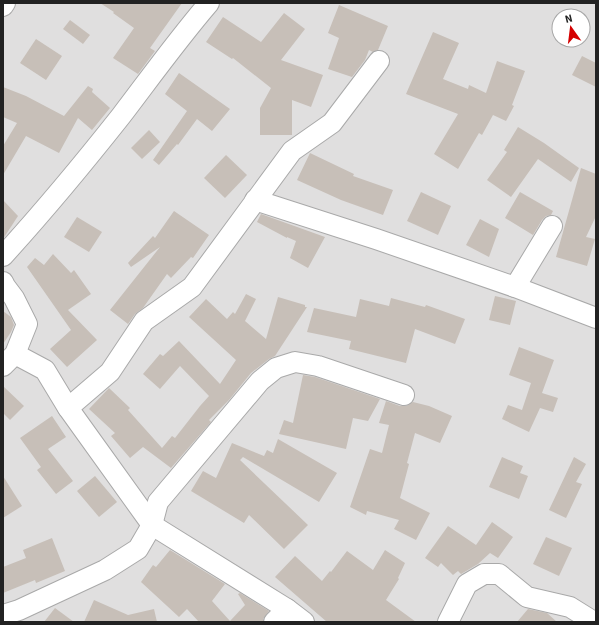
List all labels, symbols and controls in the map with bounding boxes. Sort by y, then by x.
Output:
north arrow [551,8,591,48]
text: N [563,11,574,27]

